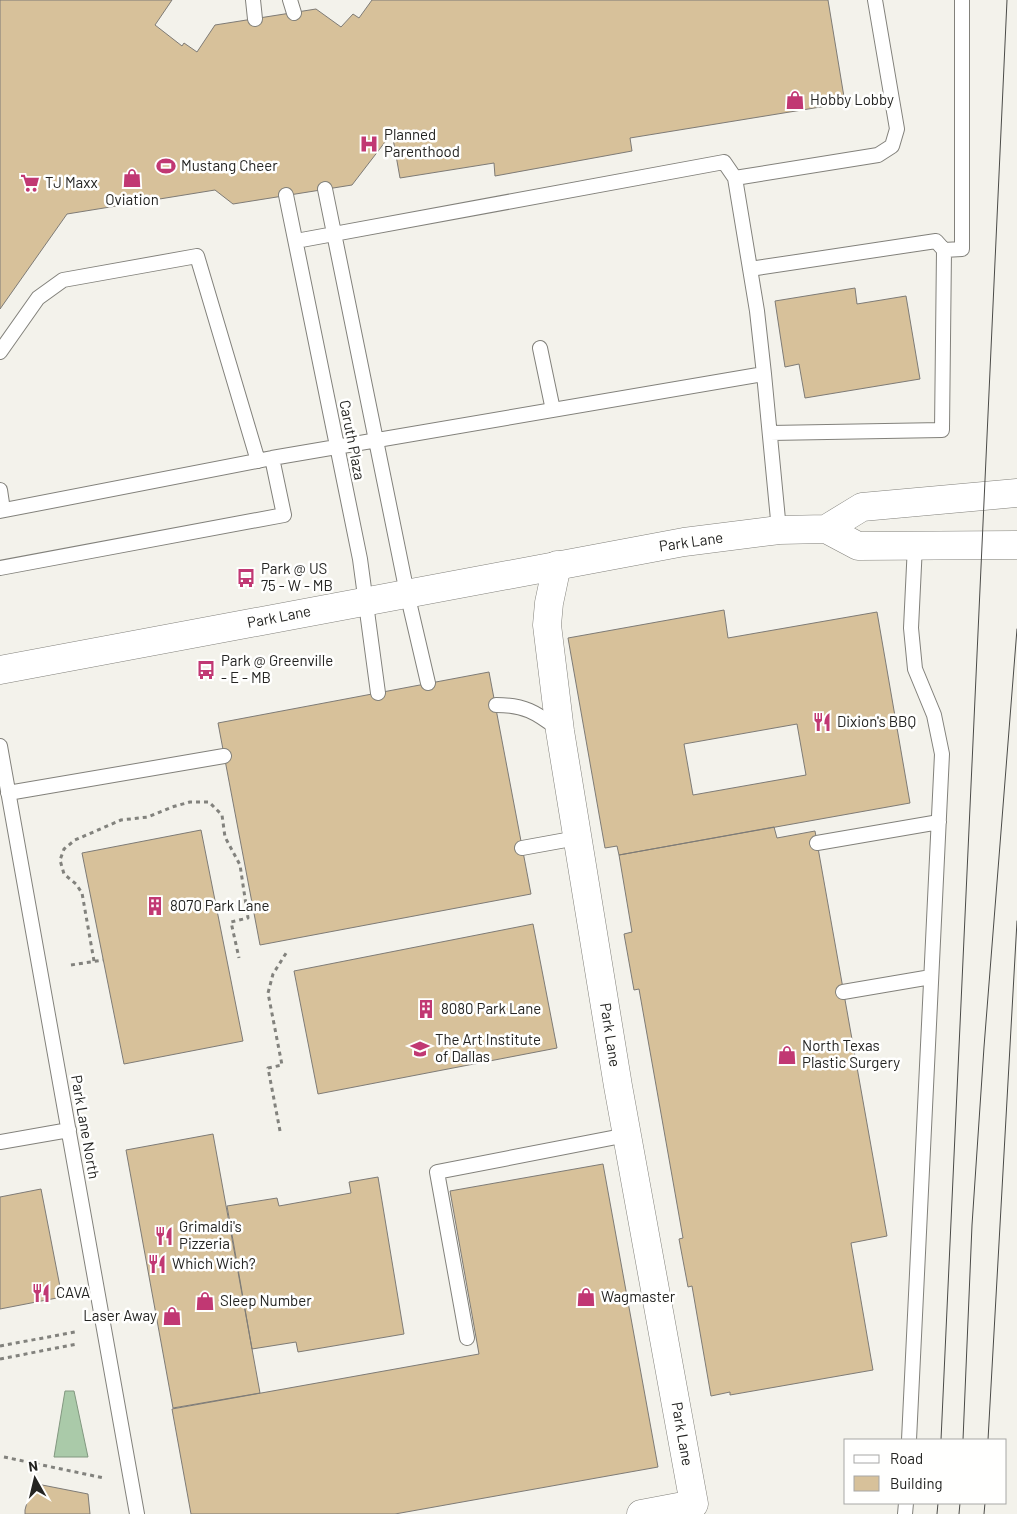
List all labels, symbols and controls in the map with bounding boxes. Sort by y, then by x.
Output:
shop icon: Hobby Lobby [784,89,806,111]
place label: Hobby Lobby [810,90,894,108]
place label: Planned Parenthood [384,125,460,160]
hospital icon: Planned Parenthood [358,133,380,155]
sports icon: Mustang Cheer [155,155,177,177]
place label: Mustang Cheer [181,156,278,174]
shop icon: Oviation [121,167,143,189]
supermarket icon: TJ Maxx [19,172,41,194]
place label: TJ Maxx [45,173,98,191]
place label: Oviation [105,190,159,208]
street label: Caruth Plaza [336,398,370,481]
street label: Park Lane [658,528,724,554]
place label: Park @ US 75 - W - MB [261,559,333,594]
bus stop icon: Park @ US 75 - W - MB [235,567,257,589]
street label: Park Lane [245,601,312,631]
place label: Park @ Greenville - E - MB [221,651,333,686]
bus stop icon: Park @ Greenville - E - MB [195,659,217,681]
restaurant icon: Dixion's BBQ [811,711,833,733]
place label: Dixion's BBQ [837,712,916,730]
building icon: 8070 Park Lane [144,895,166,917]
place label: 8070 Park Lane [170,896,270,914]
building icon: 8080 Park Lane [415,998,437,1020]
place label: 8080 Park Lane [441,999,541,1017]
street label: Park Lane [597,1002,625,1068]
place label: The Art Institute of Dallas [435,1030,541,1065]
place label: North Texas Plastic Surgery [802,1036,900,1071]
school or university icon: The Art Institute of Dallas [409,1038,431,1060]
shop icon: North Texas Plastic Surgery [776,1044,798,1066]
street label: Park Lane North [68,1073,104,1180]
place label: Grimaldi's Pizzeria [179,1217,242,1252]
restaurant icon: Grimaldi's Pizzeria [153,1225,175,1247]
restaurant icon: Which Wich? [146,1253,168,1275]
place label: Which Wich? [172,1254,256,1272]
restaurant icon: CAVA [30,1282,52,1304]
place label: CAVA [56,1283,90,1301]
shop icon: Wagmaster [575,1286,597,1308]
place label: Wagmaster [601,1287,676,1305]
shop icon: Sleep Number [194,1290,216,1312]
place label: Sleep Number [220,1291,312,1309]
shop icon: Laser Away [161,1305,183,1327]
place label: Laser Away [83,1306,157,1324]
street label: Park Lane [669,1400,697,1467]
legend [844,1439,1007,1504]
text: Road [890,1449,923,1467]
north arrow [10,1454,60,1504]
text: N [27,1457,39,1475]
text: Building [890,1474,943,1492]

